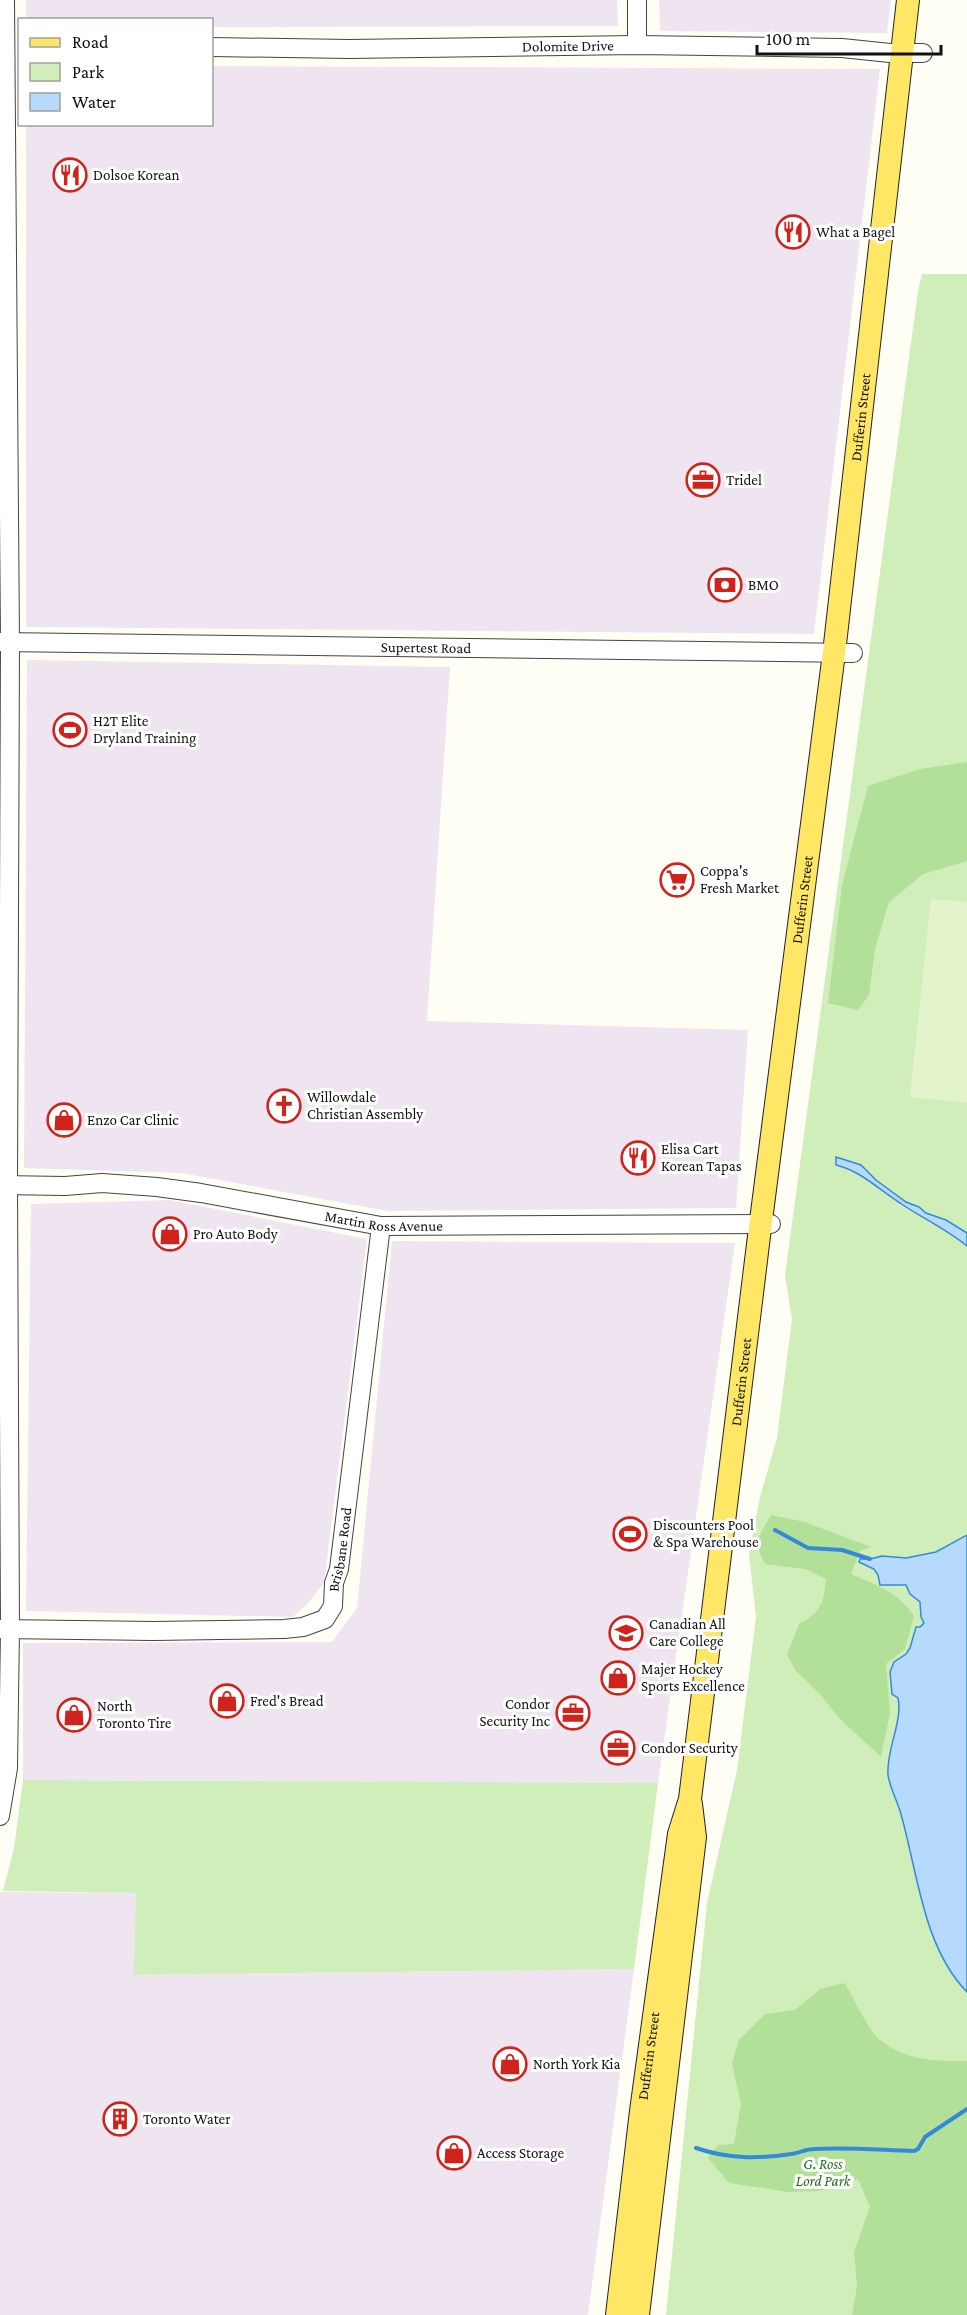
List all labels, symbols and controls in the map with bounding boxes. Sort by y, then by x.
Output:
legend [18,18,213,126]
scale bar [757,18,942,56]
text: 100 m [766,29,811,49]
text: Road [72,32,109,52]
street label: Dolomite Drive [522,37,614,55]
text: Park [72,62,104,82]
text: Water [72,92,117,112]
restaurant icon: Dolsoe Korean [52,157,88,193]
place label: Dolsoe Korean [93,167,180,183]
restaurant icon: What a Bagel [775,214,811,250]
place label: What a Bagel [816,224,895,241]
street label: Dufferin Street [848,371,874,462]
office icon: Tridel [685,462,721,498]
place label: Tridel [726,472,762,488]
bank icon: BMO [707,567,743,603]
place label: BMO [748,577,779,593]
street label: Supertest Road [381,639,471,656]
sports icon: H2T Elite Dryland Training [52,712,88,748]
place label: H2T Elite Dryland Training [93,713,196,747]
street label: Dufferin Street [789,854,816,945]
supermarket icon: Coppa's Fresh Market [659,862,695,898]
place label: Coppa's Fresh Market [700,863,780,896]
church icon: Willowdale Christian Assembly [266,1088,302,1124]
place label: Willowdale Christian Assembly [307,1089,423,1123]
shop icon: Enzo Car Clinic [46,1102,82,1138]
place label: Enzo Car Clinic [87,1112,179,1128]
restaurant icon: Elisa Cart Korean Tapas [620,1140,656,1176]
place label: Elisa Cart Korean Tapas [661,1141,742,1175]
street label: Martin Ross Avenue [323,1208,443,1234]
shop icon: Pro Auto Body [152,1216,188,1252]
place label: Pro Auto Body [193,1226,278,1243]
street label: Dufferin Street [728,1336,755,1427]
street label: Brisbane Road [326,1506,355,1592]
sports icon: Discounters Pool & Spa Warehouse [612,1516,648,1552]
place label: Discounters Pool & Spa Warehouse [653,1517,759,1551]
school or university icon: Canadian All Care College [608,1615,644,1651]
place label: Canadian All Care College [649,1616,726,1650]
shop icon: Majer Hockey Sports Excellence [600,1660,636,1696]
place label: Majer Hockey Sports Excellence [641,1661,745,1695]
shop icon: Fred's Bread [209,1683,245,1719]
place label: Fred's Bread [250,1693,324,1709]
office icon: Condor Security Inc [555,1695,591,1731]
place label: Condor Security Inc [480,1696,551,1730]
shop icon: North Toronto Tire [56,1697,92,1733]
place label: North Toronto Tire [97,1698,172,1731]
office icon: Condor Security [600,1730,636,1766]
place label: Condor Security [641,1740,738,1757]
street label: Dufferin Street [635,2010,663,2101]
shop icon: North York Kia [492,2046,528,2082]
place label: North York Kia [533,2056,620,2072]
building icon: Toronto Water [102,2101,138,2137]
place label: Toronto Water [143,2111,231,2127]
shop icon: Access Storage [436,2135,472,2171]
place label: Access Storage [477,2145,564,2162]
park label: G. Ross Lord Park [796,2156,852,2189]

